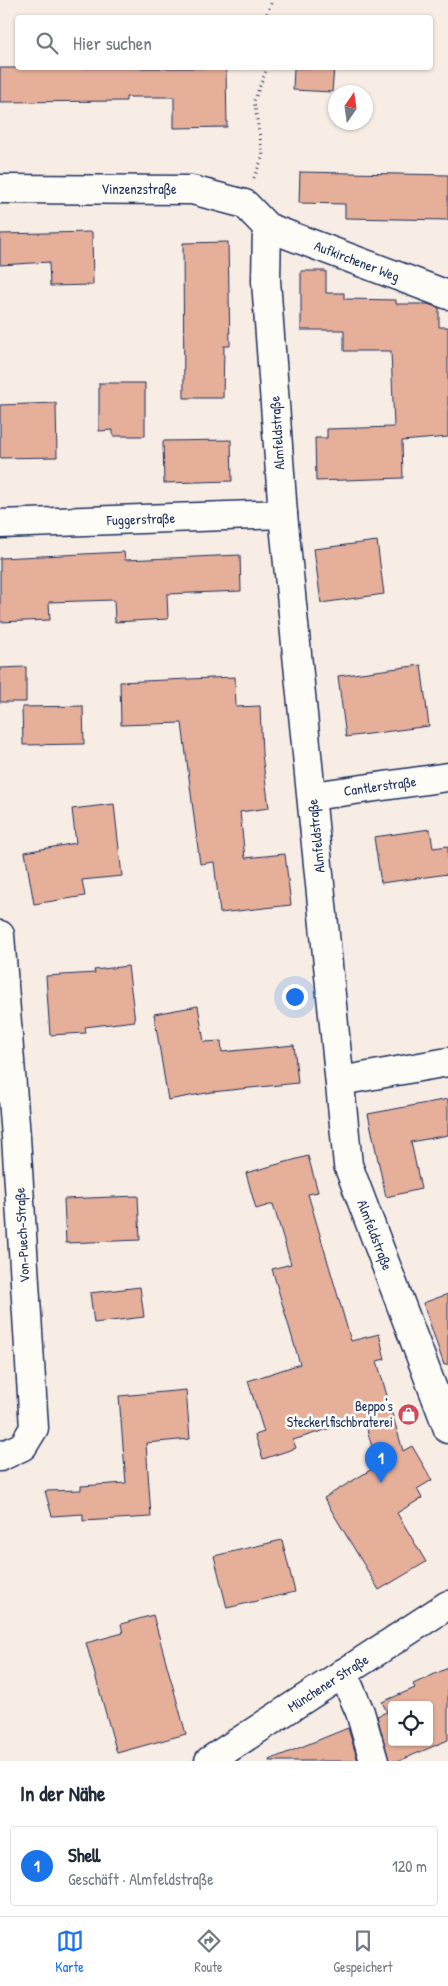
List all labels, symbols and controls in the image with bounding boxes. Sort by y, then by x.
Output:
search box [15,15,433,70]
icon: search [33,29,61,57]
text: Hier suchen [73,30,152,56]
north arrow [328,85,373,130]
street label: Vinzenzstraße [101,179,177,199]
street label: Aufkirchener Weg [312,236,402,286]
street label: Almfeldstraße [264,395,290,471]
street label: Fuggerstraße [106,508,176,530]
street label: Cantlerstraße [342,771,418,801]
street label: Almfeldstraße [302,798,330,874]
your location [282,984,308,1010]
street label: Von-Puech-Straße [9,1186,34,1283]
street label: Almfeldstraße [352,1197,398,1273]
place label: Beppo's Steckerlfischbraterei [287,1396,393,1431]
shop icon: Beppo's Steckerlfischbraterei [397,1402,421,1426]
pin: 1 [365,1442,397,1483]
street label: Münchener Straße [284,1649,373,1717]
map controls [388,1701,433,1746]
button: locate [388,1701,433,1746]
text: In der Nähe [20,1779,105,1808]
text: Shell [68,1842,100,1868]
text: 1 [34,1855,40,1877]
text: 120 m [392,1855,427,1877]
text: Geschäft · Almfeldstraße [68,1868,214,1890]
tab: Karte [55,1927,84,1976]
tab: Route [195,1927,223,1976]
tab: Gespeichert [333,1927,393,1976]

